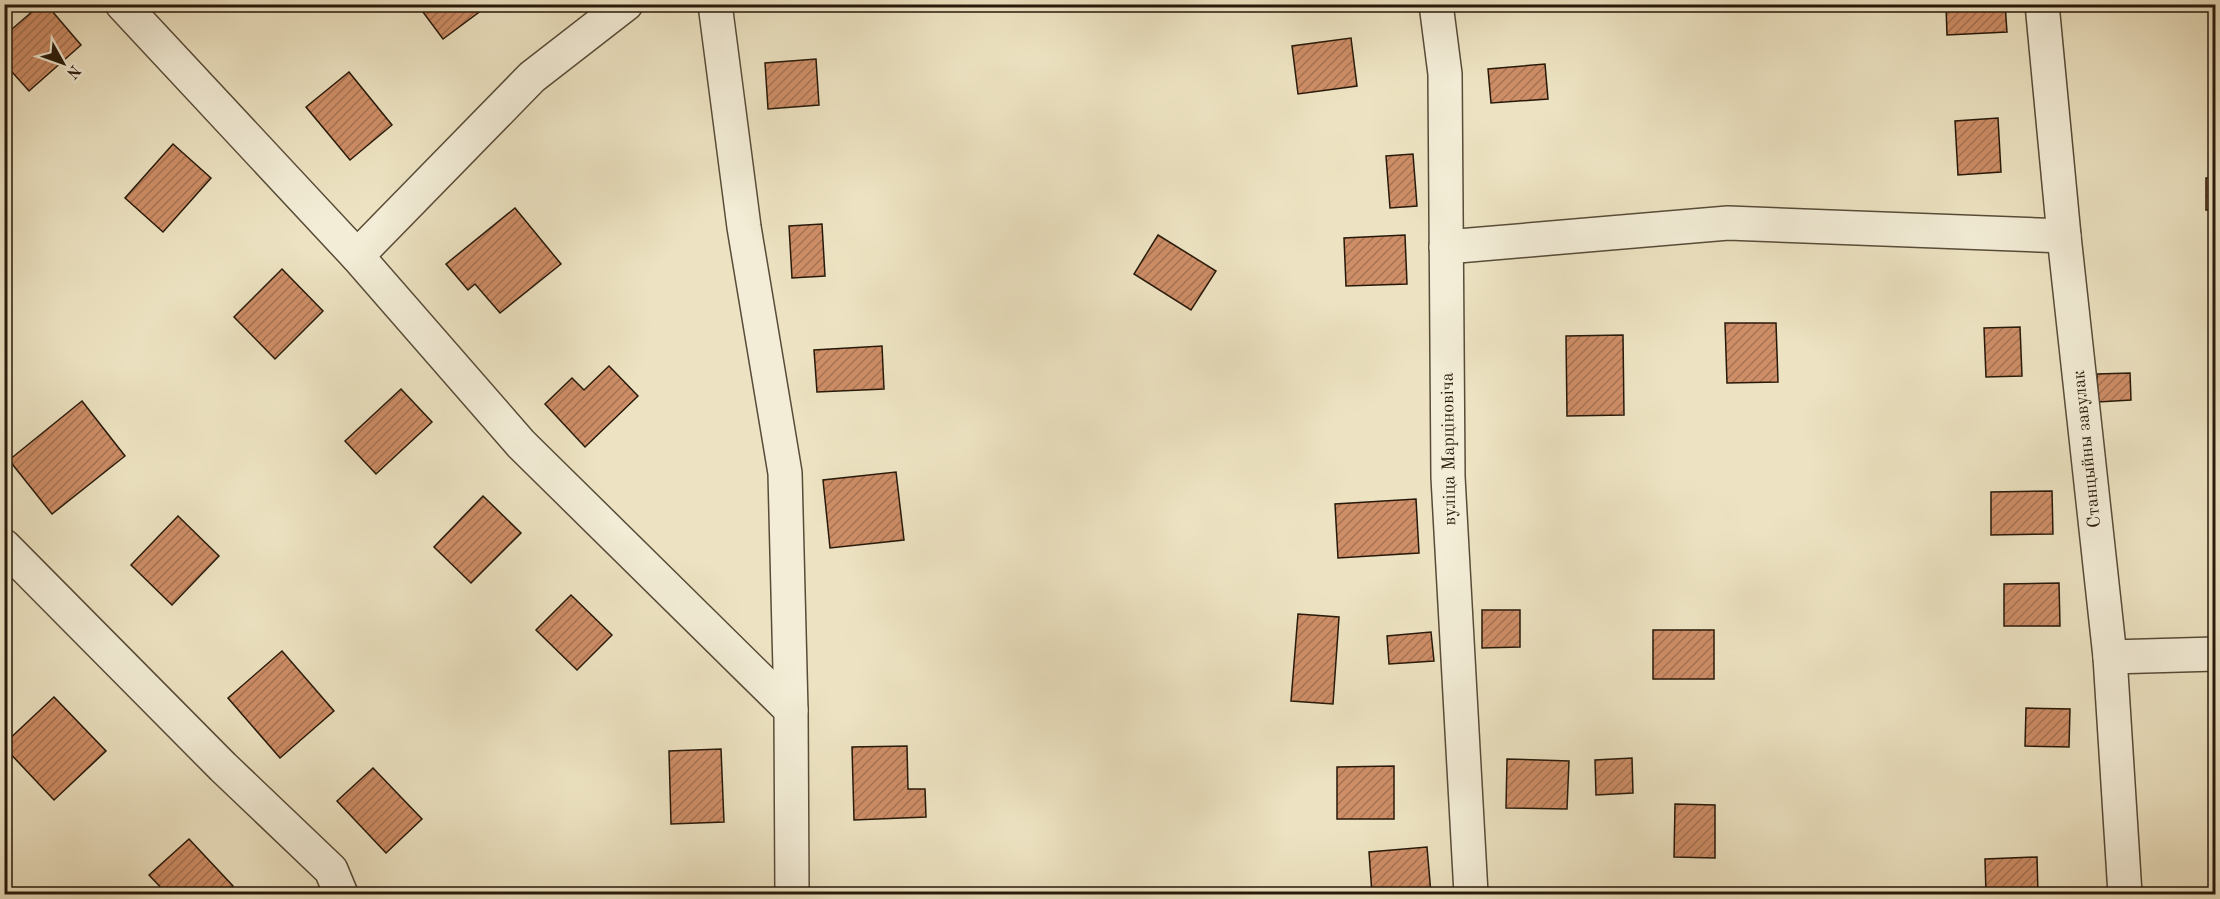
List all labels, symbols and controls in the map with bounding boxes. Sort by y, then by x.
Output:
north arrow [33,33,93,93]
text: N [62,62,83,82]
street label: Станцыйны завулак [2070,369,2104,529]
street label: вуліца Марціновіча [1439,372,1459,526]

